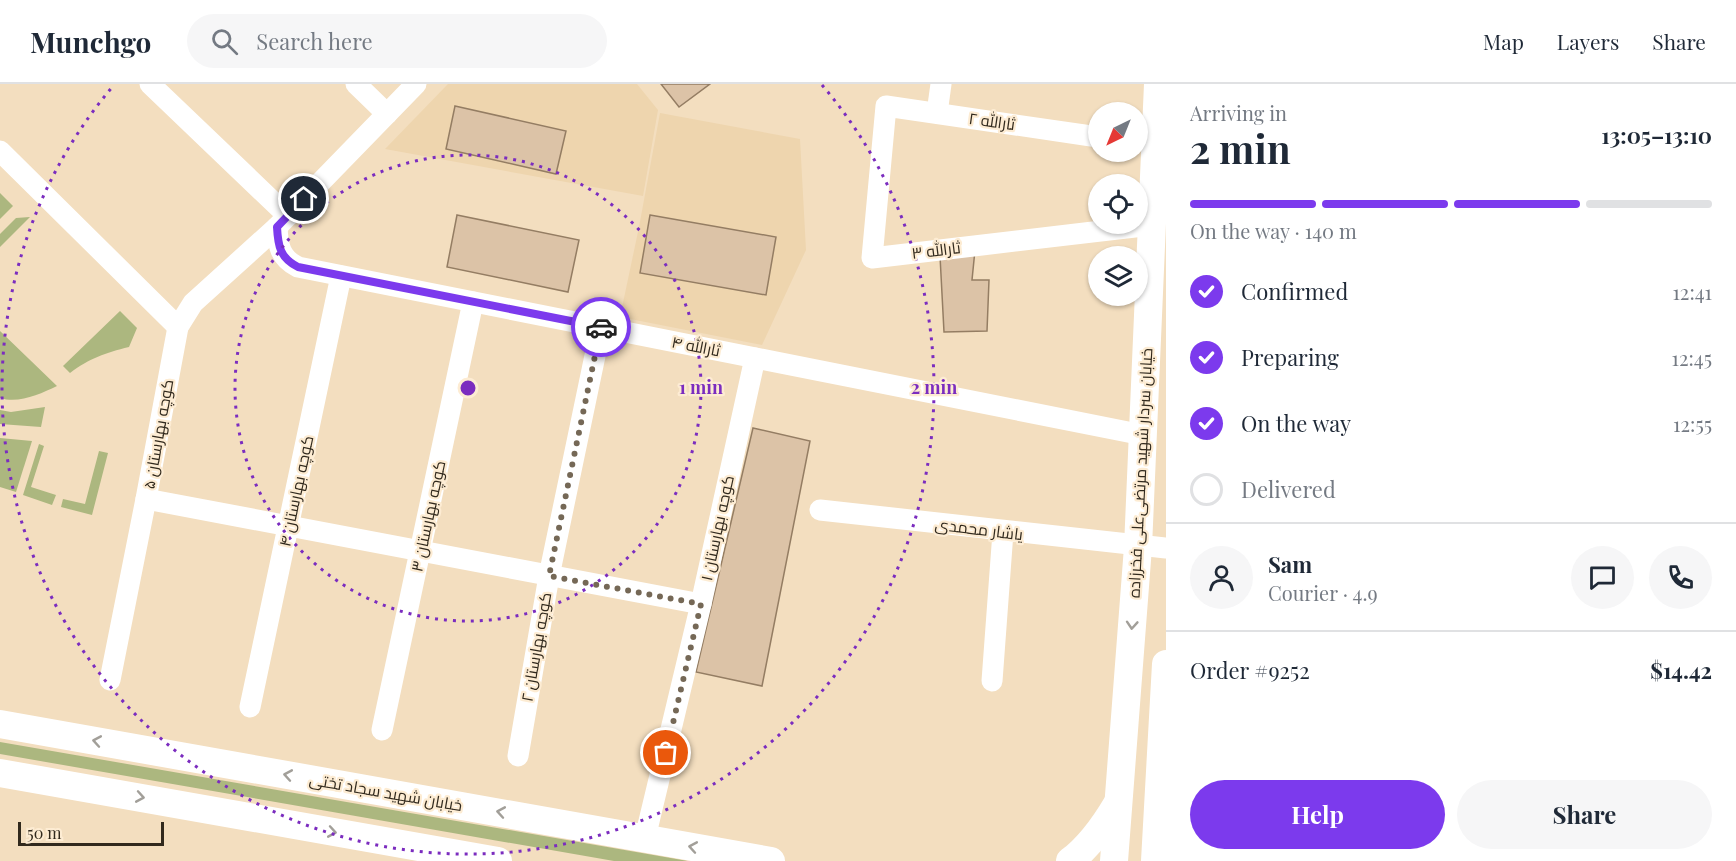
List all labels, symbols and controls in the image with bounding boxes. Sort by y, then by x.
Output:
search box [187,14,607,68]
text: Munchgo [30,23,151,60]
icon: search [208,25,241,58]
text: Search here [256,26,373,56]
text: Map [1483,27,1524,55]
text: Layers [1557,27,1619,55]
text: Share [1652,27,1706,55]
text: Arriving in [1190,99,1287,126]
north arrow [1088,102,1148,162]
map controls [1088,102,1148,306]
street label: ثارالله ۲ [967,107,1017,134]
text: 13:05–13:10 [1601,120,1712,150]
text: 2 min [1190,122,1291,174]
pin [278,173,329,224]
button: locate [1088,174,1148,234]
icon: home [287,182,320,215]
text: On the way · 140 m [1190,217,1357,244]
street label: ثارالله ۳ [910,236,962,263]
button: layers [1088,246,1148,306]
icon: check [1190,275,1223,308]
text: Confirmed [1241,276,1348,306]
text: 12:41 [1672,278,1712,305]
courier [571,297,631,357]
icon: car [585,311,618,344]
street label: ثارالله ۴ [670,331,723,361]
icon: check [1190,341,1223,374]
text: Preparing [1241,342,1339,372]
text: 12:45 [1672,344,1712,371]
street label: خیابان سردار شهید مرتضی‌علی فخرزاده [1122,347,1158,599]
text: 1 min [679,375,723,399]
text: 2 min [911,375,957,399]
street label: کوچه بهارستان ۵ [138,377,179,491]
centre of rings [458,378,478,398]
icon: check [1190,407,1223,440]
text: On the way [1241,408,1351,438]
text: 12:55 [1673,410,1712,437]
street label: کوچه بهارستان ۴ [273,433,319,549]
street label: کوچه بهارستان ۳ [405,458,452,574]
street label: کوچه بهارستان ۱ [695,473,740,583]
text: Delivered [1241,474,1336,504]
street label: یاشار محمدی [934,513,1025,545]
button: person [1190,546,1253,609]
button: chat [1571,546,1634,609]
button: phone [1649,546,1712,609]
text: Sam [1268,549,1312,579]
text: Courier · 4.9 [1268,579,1378,606]
street label: کوچه بهارستان ۲ [516,591,557,704]
one-way arrow [1125,620,1138,629]
text: Order #9252 [1190,655,1310,685]
text: $14.42 [1650,655,1712,685]
pin [640,727,691,778]
one-way arrow [92,735,102,748]
icon: bag [649,736,682,769]
street label: خیابان شهید سجاد تختی [308,768,464,816]
one-way arrow [284,770,293,782]
button: Help [1190,780,1445,849]
button: Share [1457,780,1712,849]
one-way arrow [136,791,145,803]
one-way arrow [497,806,507,819]
scale bar [18,819,164,846]
text: 50 m [27,822,61,843]
one-way arrow [328,825,337,837]
one-way arrow [689,841,699,854]

